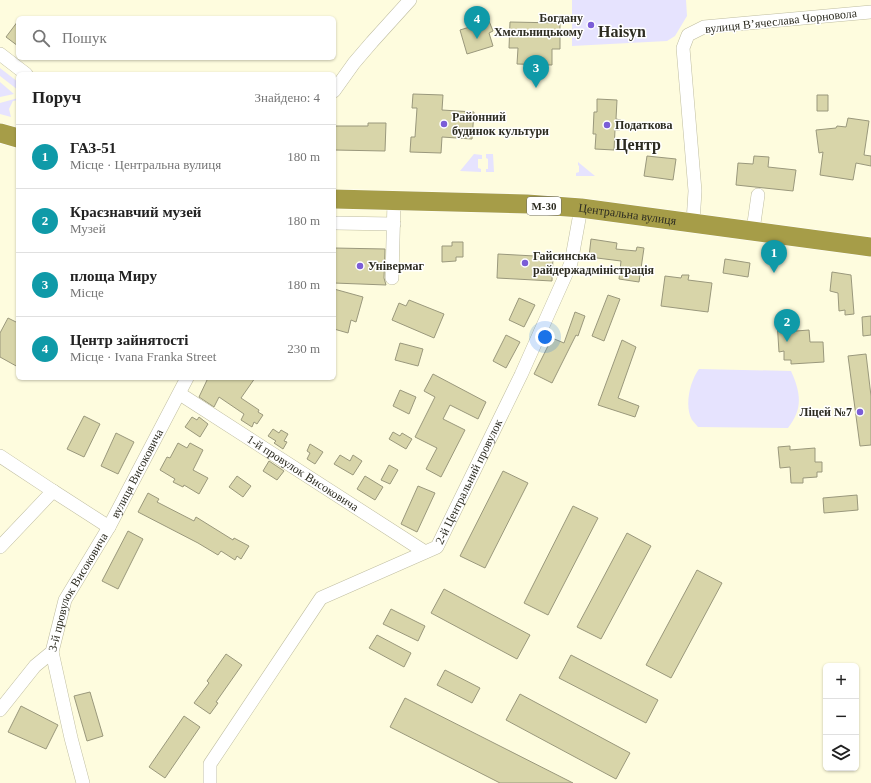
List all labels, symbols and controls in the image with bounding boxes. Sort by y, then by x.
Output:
pin: 4 [464,6,490,39]
street label: вулиця Вʼячеслава Чорновола [704,6,858,36]
place label: Богдану Хмельницькому [494,11,583,39]
search box [16,16,336,60]
marker: Богдану Хмельницькому [586,20,596,30]
district label: Haisyn [598,23,646,41]
icon: search [30,27,52,49]
text: Пошук [62,30,107,46]
pin: 3 [523,55,549,88]
text: Поруч [32,88,81,107]
text: Знайдено: 4 [255,90,320,105]
place label: Районний будинок культури [452,110,549,138]
place label: Податкова [615,118,673,132]
marker: Районний будинок культури [439,119,449,129]
marker: Податкова [602,120,612,130]
district label: Центр [615,136,661,154]
text: ГАЗ-51 [70,140,116,156]
text: 1 [42,149,48,164]
text: 180 m [287,149,320,164]
text: Місце · Центральна вулиця [70,157,221,172]
road number: М-30 [527,197,561,215]
street label: Центральна вулиця [578,201,678,228]
text: Краєзнавчий музей [70,204,201,220]
text: 2 [42,213,48,228]
text: 180 m [287,213,320,228]
text: Музей [70,221,106,236]
pin: 1 [761,240,787,273]
place label: Гайсинська райдержадміністрація [533,249,654,277]
marker: Гайсинська райдержадміністрація [520,258,530,268]
place label: Універмаг [368,259,424,273]
marker: Універмаг [355,261,365,271]
text: площа Миру [70,268,157,284]
text: 3 [42,277,48,292]
text: 180 m [287,277,320,292]
text: Місце [70,285,104,300]
pin: 2 [774,309,800,342]
your location [535,327,555,347]
text: Центр зайнятості [70,332,188,348]
text: 4 [42,341,48,356]
text: 230 m [287,341,320,356]
text: Місце · Ivana Franka Street [70,349,216,364]
place label: Ліцей №7 [800,405,852,419]
marker: Ліцей №7 [855,407,865,417]
street label: 2-й Центральний провулок [432,417,505,547]
street label: вулиця Високовича [108,426,166,520]
street label: 1-й провулок Високовича [244,432,362,515]
street label: 3-й провулок Високовича [45,530,111,653]
map controls [823,663,859,771]
button: + [823,663,859,699]
button: − [823,699,859,735]
button: layers [823,735,859,771]

